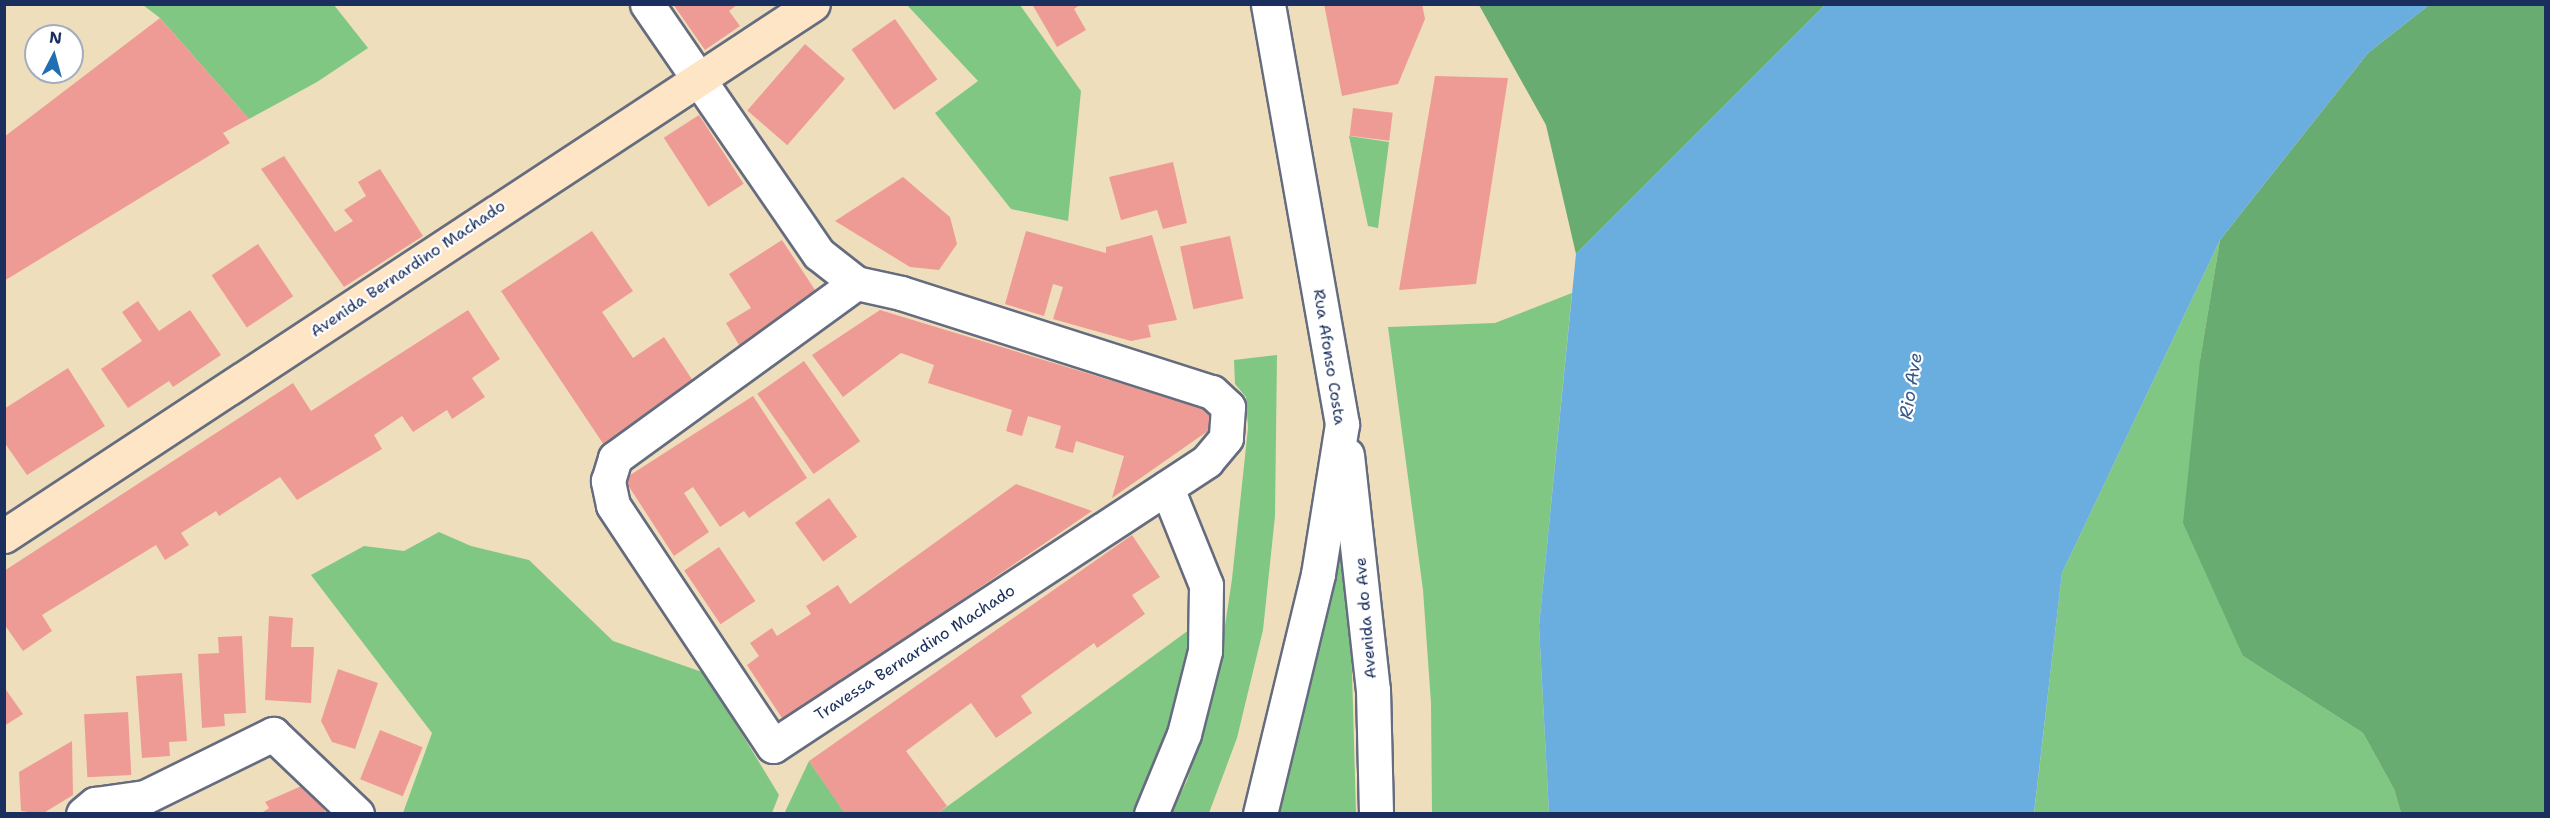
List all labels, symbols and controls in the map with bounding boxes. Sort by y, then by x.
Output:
north arrow [24,24,84,84]
text: N [48,26,63,49]
street label: Avenida Bernardino Machado [307,196,509,342]
street label: Rua Afonso Costa [1309,288,1349,426]
water label: Rio Ave [1895,351,1927,421]
street label: Avenida do Ave [1351,556,1381,680]
street label: Travessa Bernardino Machado [811,581,1019,725]

